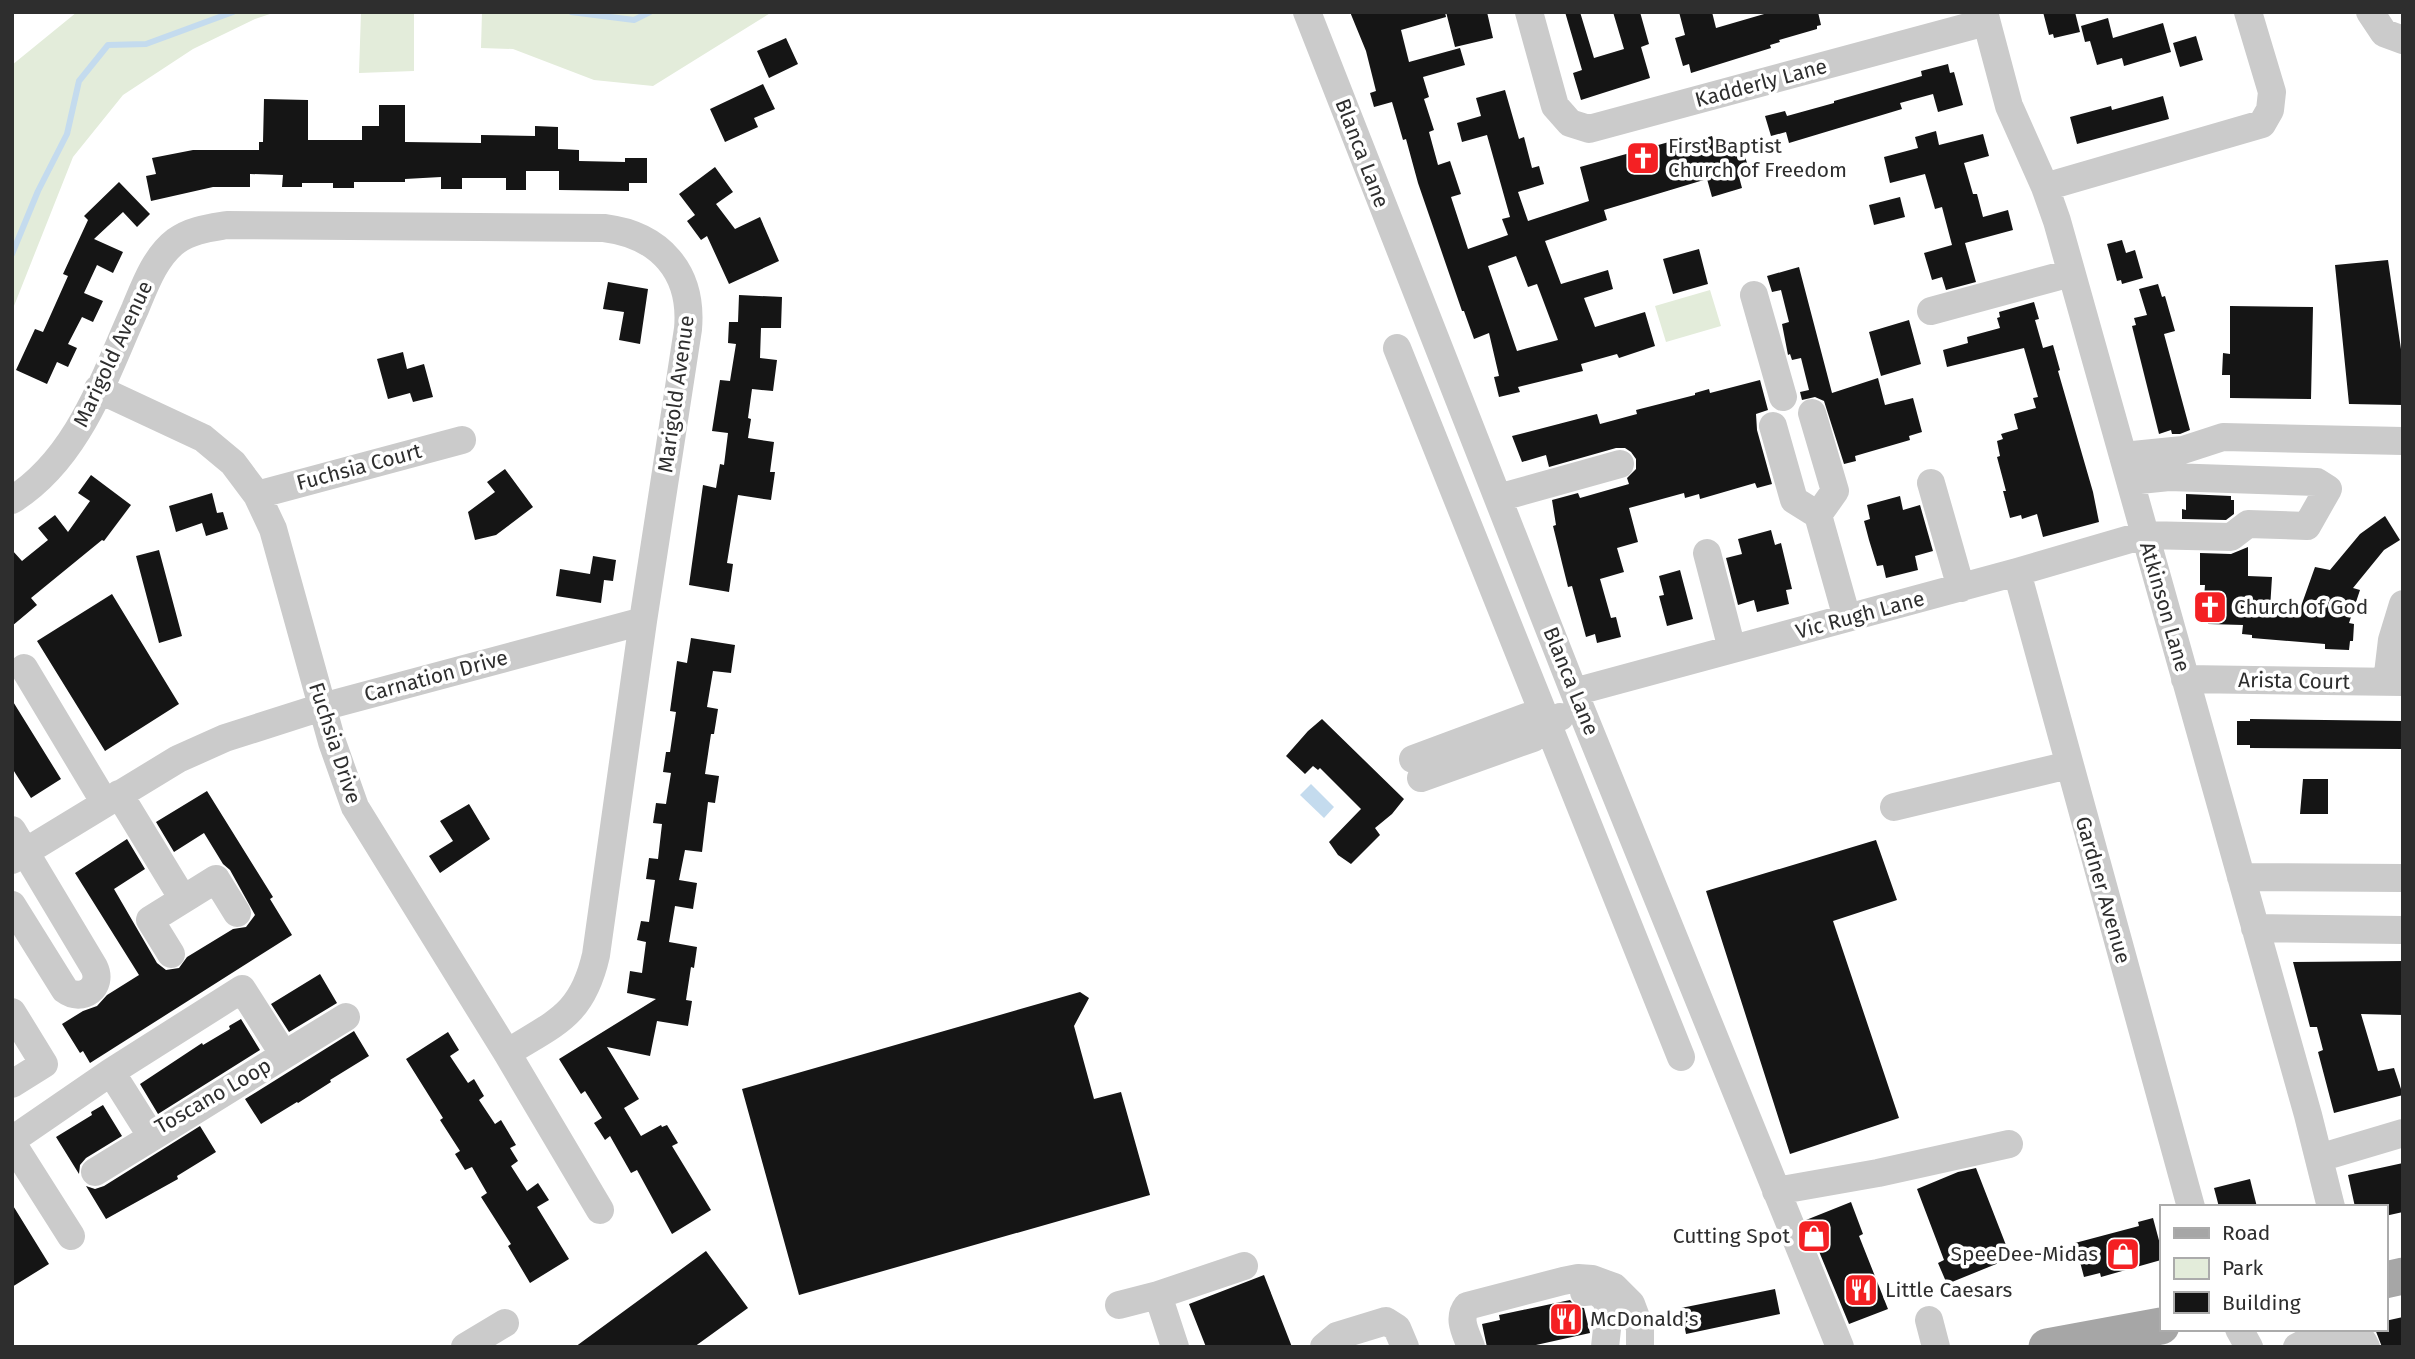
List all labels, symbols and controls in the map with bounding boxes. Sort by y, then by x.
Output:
street label: Kadderly Lane [1692,53,1830,113]
street label: Blanca Lane [1329,95,1395,211]
place label: First Baptist Church of Freedom [1668,133,1847,183]
church icon: First Baptist Church of Freedom [1624,139,1662,177]
street label: Marigold Avenue [68,277,158,431]
street label: Marigold Avenue [652,314,700,474]
street label: Fuchsia Court [294,438,425,496]
street label: Atkinson Lane [2134,539,2196,675]
street label: Vic Rugh Lane [1793,585,1927,645]
church icon: Church of God [2191,588,2229,626]
place label: Church of God [2234,594,2368,620]
street label: Blanca Lane [1537,623,1605,739]
street label: Carnation Drive [361,644,511,708]
street label: Arista Court [2238,667,2351,695]
street label: Fuchsia Drive [303,679,367,807]
street label: Gardner Avenue [2070,813,2136,967]
street label: Toscano Loop [150,1052,276,1140]
legend [2160,1205,2387,1331]
shop icon: Cutting Spot [1795,1217,1833,1255]
text: Road [2222,1220,2270,1246]
place label: Cutting Spot [1673,1223,1790,1249]
shop icon: SpeeDee-Midas [2104,1235,2142,1273]
place label: SpeeDee-Midas [1950,1241,2098,1267]
text: Park [2222,1255,2264,1281]
restaurant icon: Little Caesars [1842,1271,1880,1309]
place label: Little Caesars [1885,1277,2013,1303]
text: Building [2222,1290,2301,1316]
restaurant icon: McDonald's [1547,1300,1585,1338]
place label: McDonald's [1590,1306,1699,1332]

